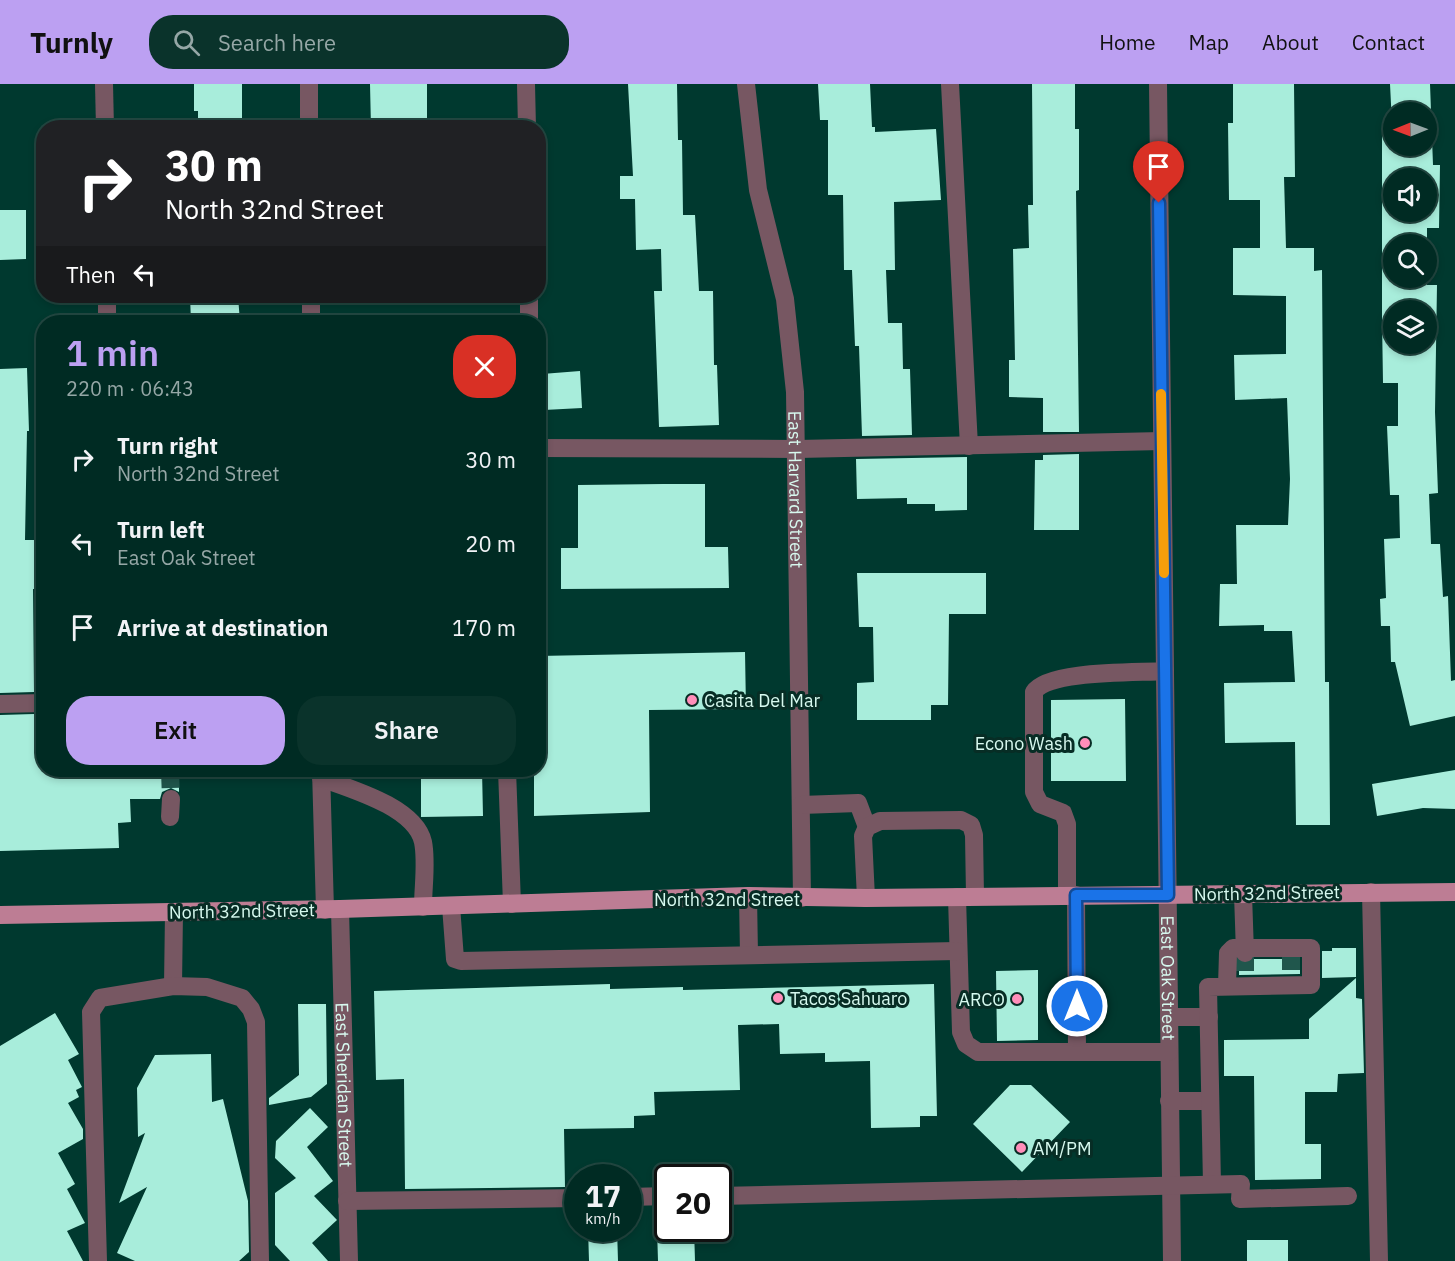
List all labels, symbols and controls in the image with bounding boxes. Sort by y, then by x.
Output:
search box [149,15,569,69]
text: Turnly [30,24,113,61]
icon: search [170,26,203,59]
text: Search here [218,28,336,57]
text: Home [1099,28,1156,56]
text: Map [1189,28,1229,56]
text: About [1262,28,1319,56]
text: Contact [1352,28,1425,56]
north arrow [1383,102,1437,156]
map controls [1383,102,1437,354]
text: 30 m [165,138,263,193]
pin [1133,141,1184,203]
icon: right [66,144,144,222]
icon: arrive [1142,150,1175,183]
button: sound [1383,168,1437,222]
text: North 32nd Street [165,191,384,226]
button: search [1383,234,1437,288]
icon: left [128,258,161,291]
text: Then [66,260,116,289]
button: layers [1383,300,1437,354]
text: 1 min [66,329,159,376]
button: close [453,335,516,398]
text: 220 m · 06:43 [66,375,194,402]
street label: East Harvard Street [784,411,809,568]
text: Turn right [117,431,218,460]
icon: right [66,443,99,476]
text: 30 m [465,445,516,474]
text: North 32nd Street [117,460,279,487]
text: Turn left [117,515,205,544]
icon: left [66,527,99,560]
text: 20 m [465,529,516,558]
text: East Oak Street [117,544,256,571]
icon: arrive [66,611,99,644]
text: Arrive at destination [117,613,328,642]
text: 170 m [452,613,516,642]
place label: Casita Del Mar [704,689,821,712]
marker: Casita Del Mar [685,693,699,707]
button: Exit [66,696,285,765]
button: Share [297,696,516,765]
place label: Econo Wash [975,732,1073,755]
marker: Econo Wash [1078,736,1092,750]
street label: North 32nd Street [1194,880,1340,906]
street label: North 32nd Street [654,888,800,911]
street label: North 32nd Street [169,898,315,924]
street label: East Oak Street [1156,915,1181,1041]
position arrow [1045,974,1109,1038]
place label: Tacos Sahuaro [790,987,907,1010]
place label: ARCO [958,988,1005,1011]
marker: Tacos Sahuaro [771,991,785,1005]
marker: ARCO [1010,992,1024,1006]
street label: East Sheridan Street [331,1002,358,1168]
place label: AM/PM [1033,1137,1092,1160]
marker: AM/PM [1014,1141,1028,1155]
speed limit sign: 20 [654,1164,732,1242]
text: 17 [585,1176,621,1215]
text: km/h [585,1209,621,1228]

